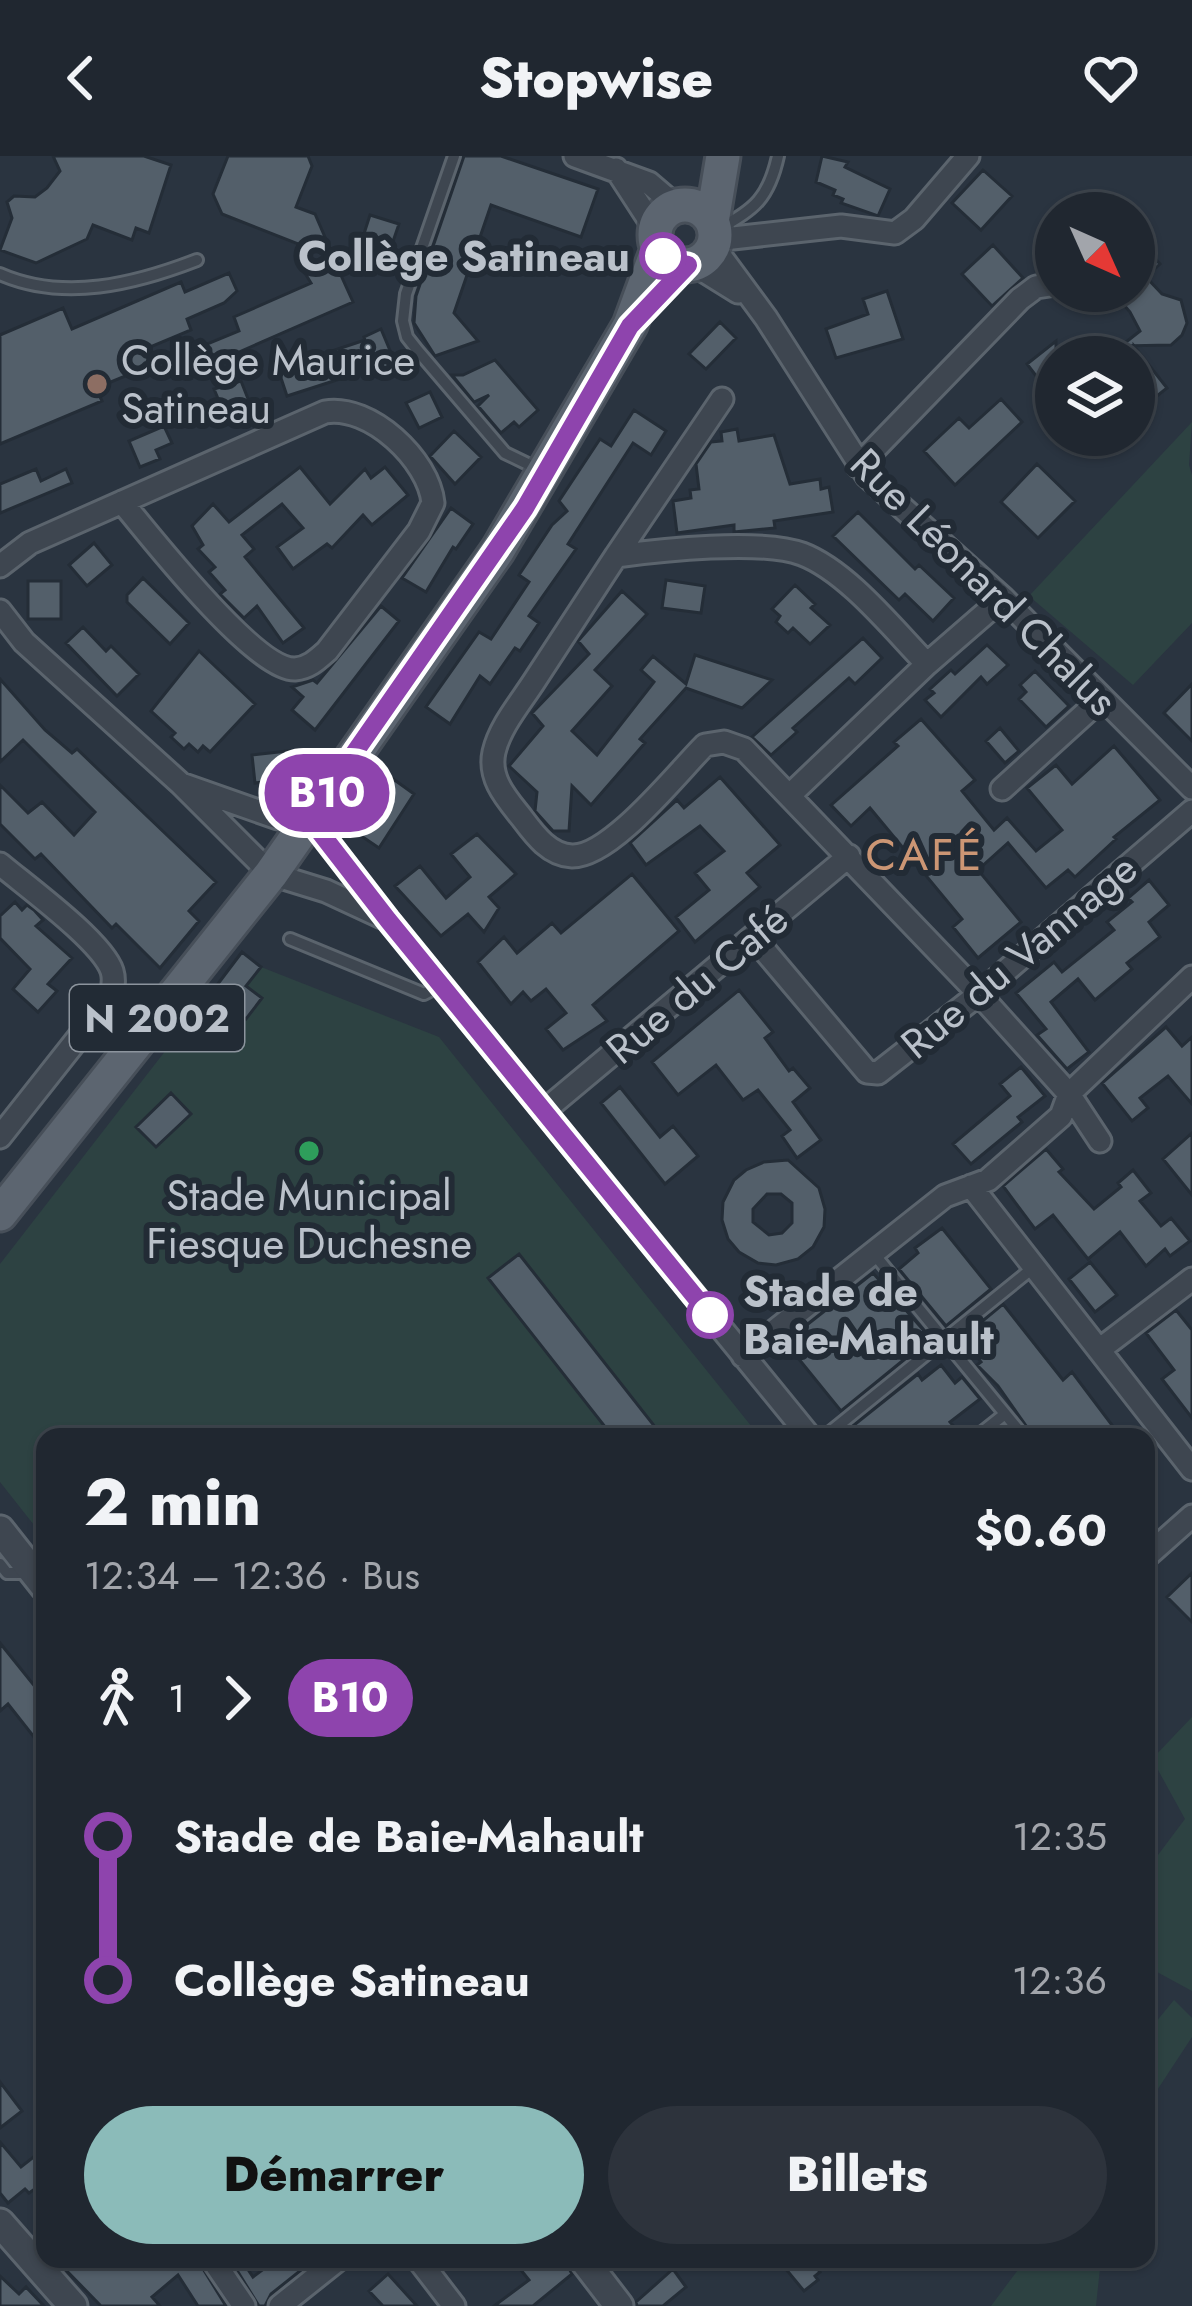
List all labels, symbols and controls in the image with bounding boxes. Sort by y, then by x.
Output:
text: Stopwise [479,39,713,117]
icon: back [48,45,114,111]
icon: heart [1078,45,1144,111]
north arrow [1035,192,1155,312]
map controls [1035,192,1155,456]
place label: Collège Satineau [298,226,630,287]
marker: Collège Satineau [641,234,685,278]
place label: Collège Maurice Satineau [121,330,415,439]
button: layers [1035,336,1155,456]
marker: Collège Maurice Satineau [84,371,110,397]
street label: Rue Léonard Chalus [837,435,1131,729]
line badge: B10 [258,754,396,832]
text: B10 [288,762,366,823]
district label: CAFÉ [865,822,985,887]
street label: Rue du Vannage [888,839,1150,1073]
street label: Rue du Café [593,890,801,1078]
road number: N 2002 [70,985,244,1051]
marker: Stade Municipal Fiesque Duchesne [296,1138,322,1164]
place label: Stade Municipal Fiesque Duchesne [146,1165,472,1274]
place label: Stade de Baie-Mahault [743,1261,995,1370]
marker: Stade de Baie-Mahault [688,1293,732,1337]
text: 2 min [84,1454,261,1550]
text: $0.60 [975,1498,1107,1563]
text: 12:34 – 12:36 · Bus [84,1547,420,1604]
icon: walk [84,1665,150,1731]
icon: forward [204,1665,270,1731]
text: B10 [312,1667,389,1728]
text: 1 [168,1670,186,1727]
text: Stade de Baie-Mahault [174,1804,644,1869]
text: 12:35 [1012,1808,1107,1865]
text: Collège Satineau [174,1948,530,2013]
text: 12:36 [1012,1952,1107,2009]
button: Démarrer [84,2106,584,2244]
button: Billets [608,2106,1107,2244]

